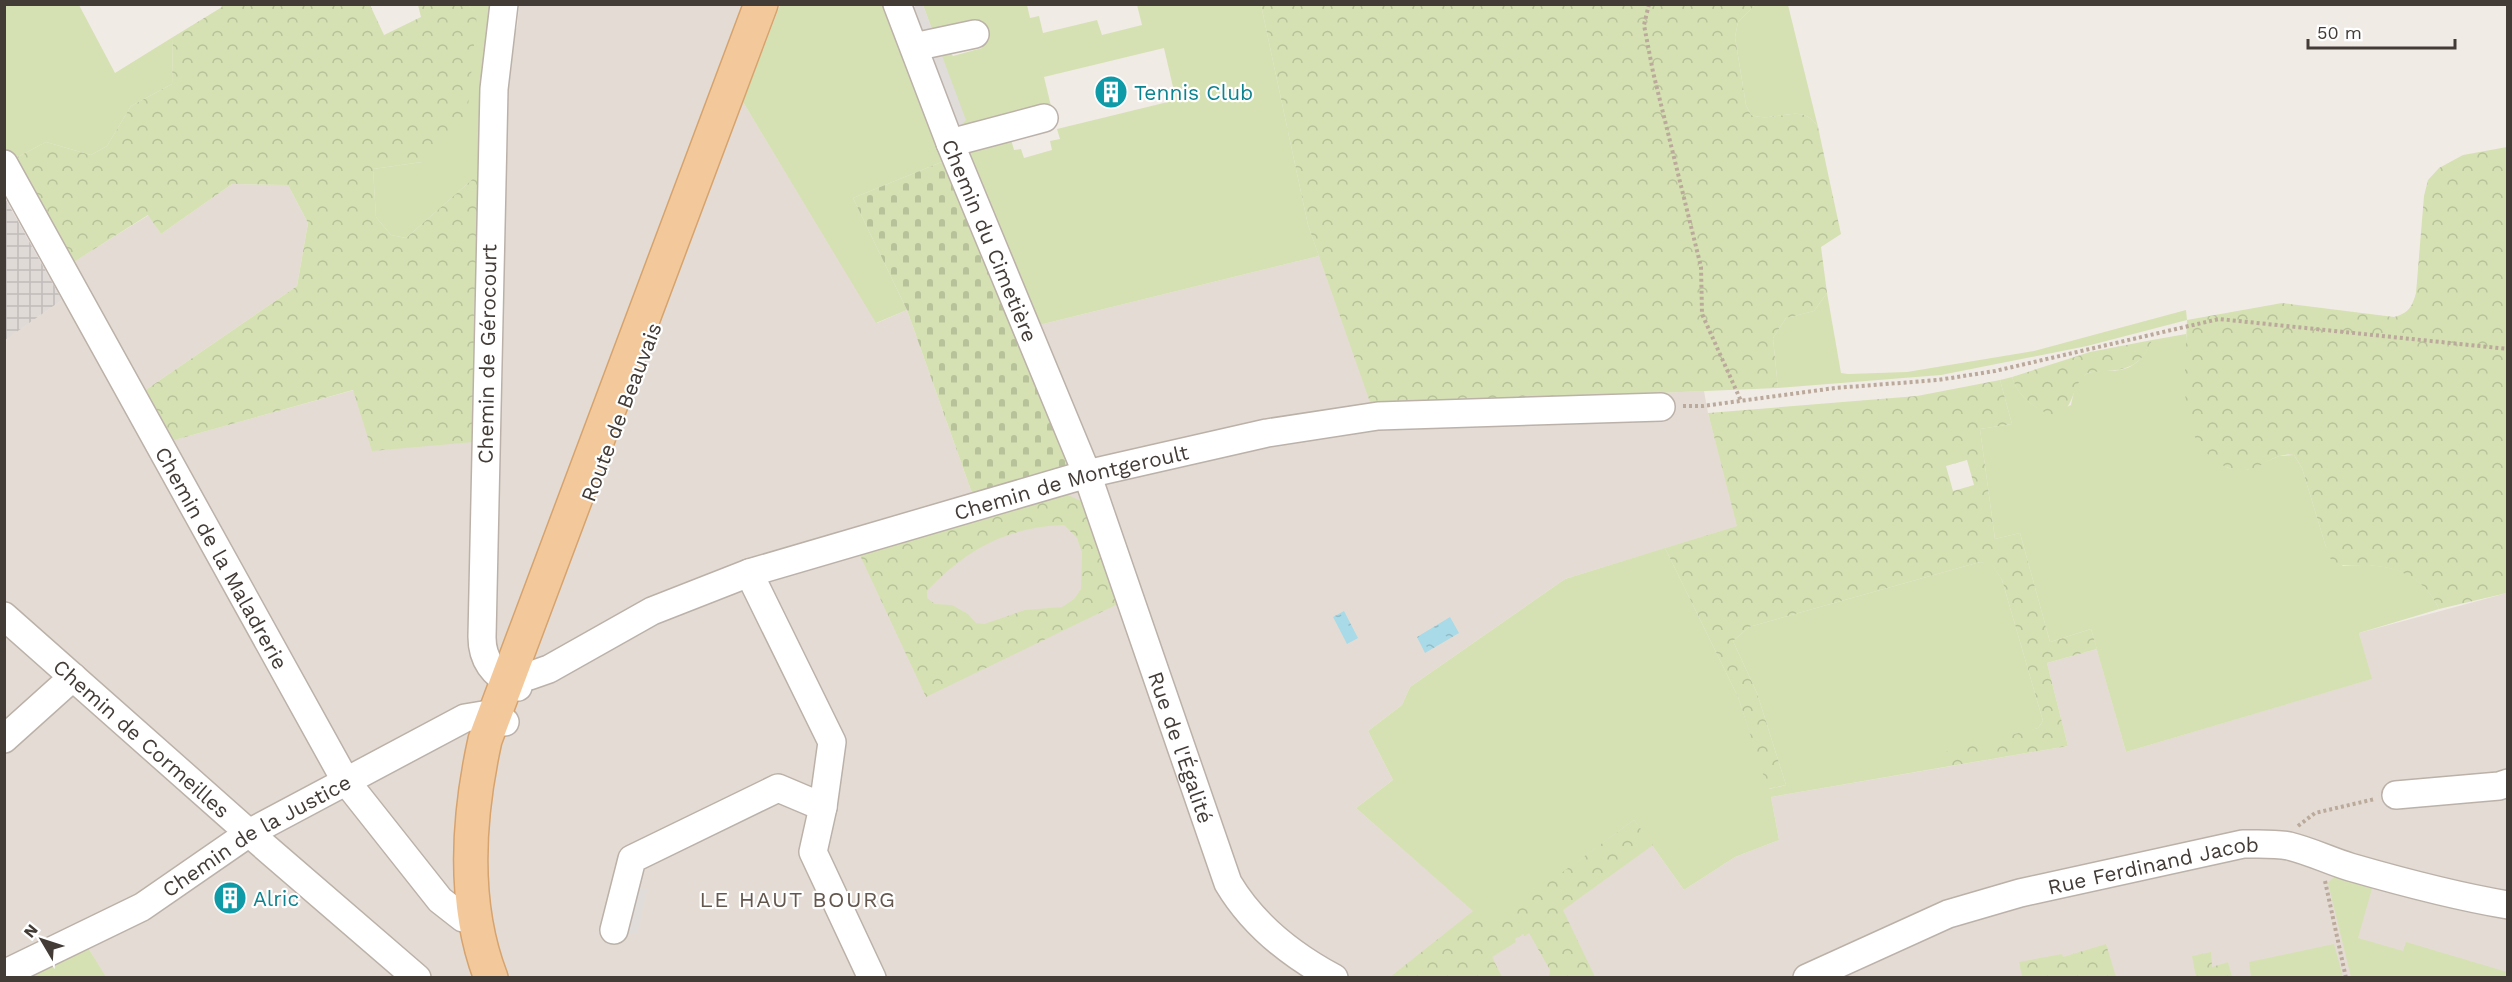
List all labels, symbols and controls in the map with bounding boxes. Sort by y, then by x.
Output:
scale bar [2308,12,2455,50]
text: 50 m [2317,22,2362,43]
building icon: Tennis Club [1093,74,1129,110]
place label: Tennis Club [1134,80,1253,105]
street label: Chemin du Cimetière [937,135,1043,345]
street label: Chemin de Gérocourt [473,244,501,464]
street label: Route de Beauvais [575,319,667,505]
street label: Chemin de Montgeroult [951,439,1191,525]
street label: Chemin de la Maladrerie [150,442,294,673]
street label: Chemin de Cormeilles [48,653,235,823]
street label: Rue de l'Égalité [1143,668,1219,826]
street label: Chemin de la Justice [157,769,355,902]
street label: Rue Ferdinand Jacob [2045,831,2259,899]
building icon: Alric [212,880,248,916]
place label: Alric [253,886,299,911]
district label: LE HAUT BOURG [700,887,896,912]
north arrow [12,910,72,970]
text: N [20,920,42,941]

